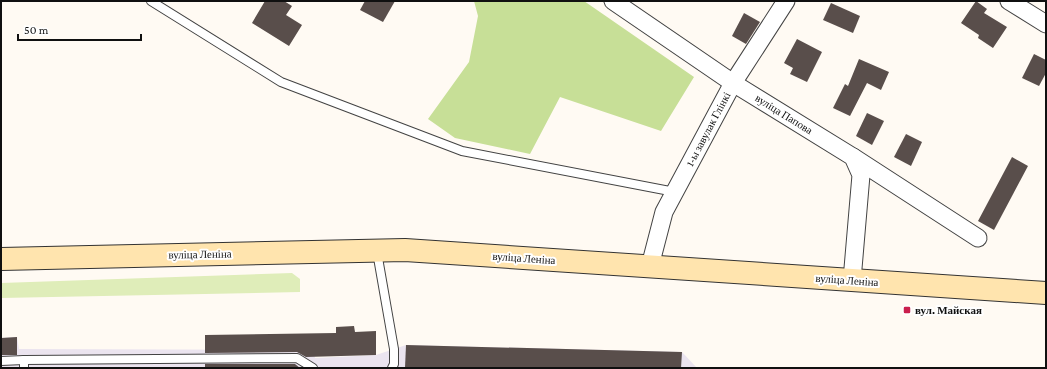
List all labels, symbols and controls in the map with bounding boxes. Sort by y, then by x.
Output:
scale bar [18,16,141,42]
text: 50 m [24,23,49,37]
street label: 1-ы завулак Глінкі [683,90,733,168]
street label: вуліца Папова [753,92,815,136]
street label: вуліца Леніна [168,247,232,261]
street label: вуліца Леніна [492,250,556,266]
street label: вуліца Леніна [815,272,879,288]
place label: вул. Майская [915,304,982,316]
marker: вул. Майская [902,305,912,315]

